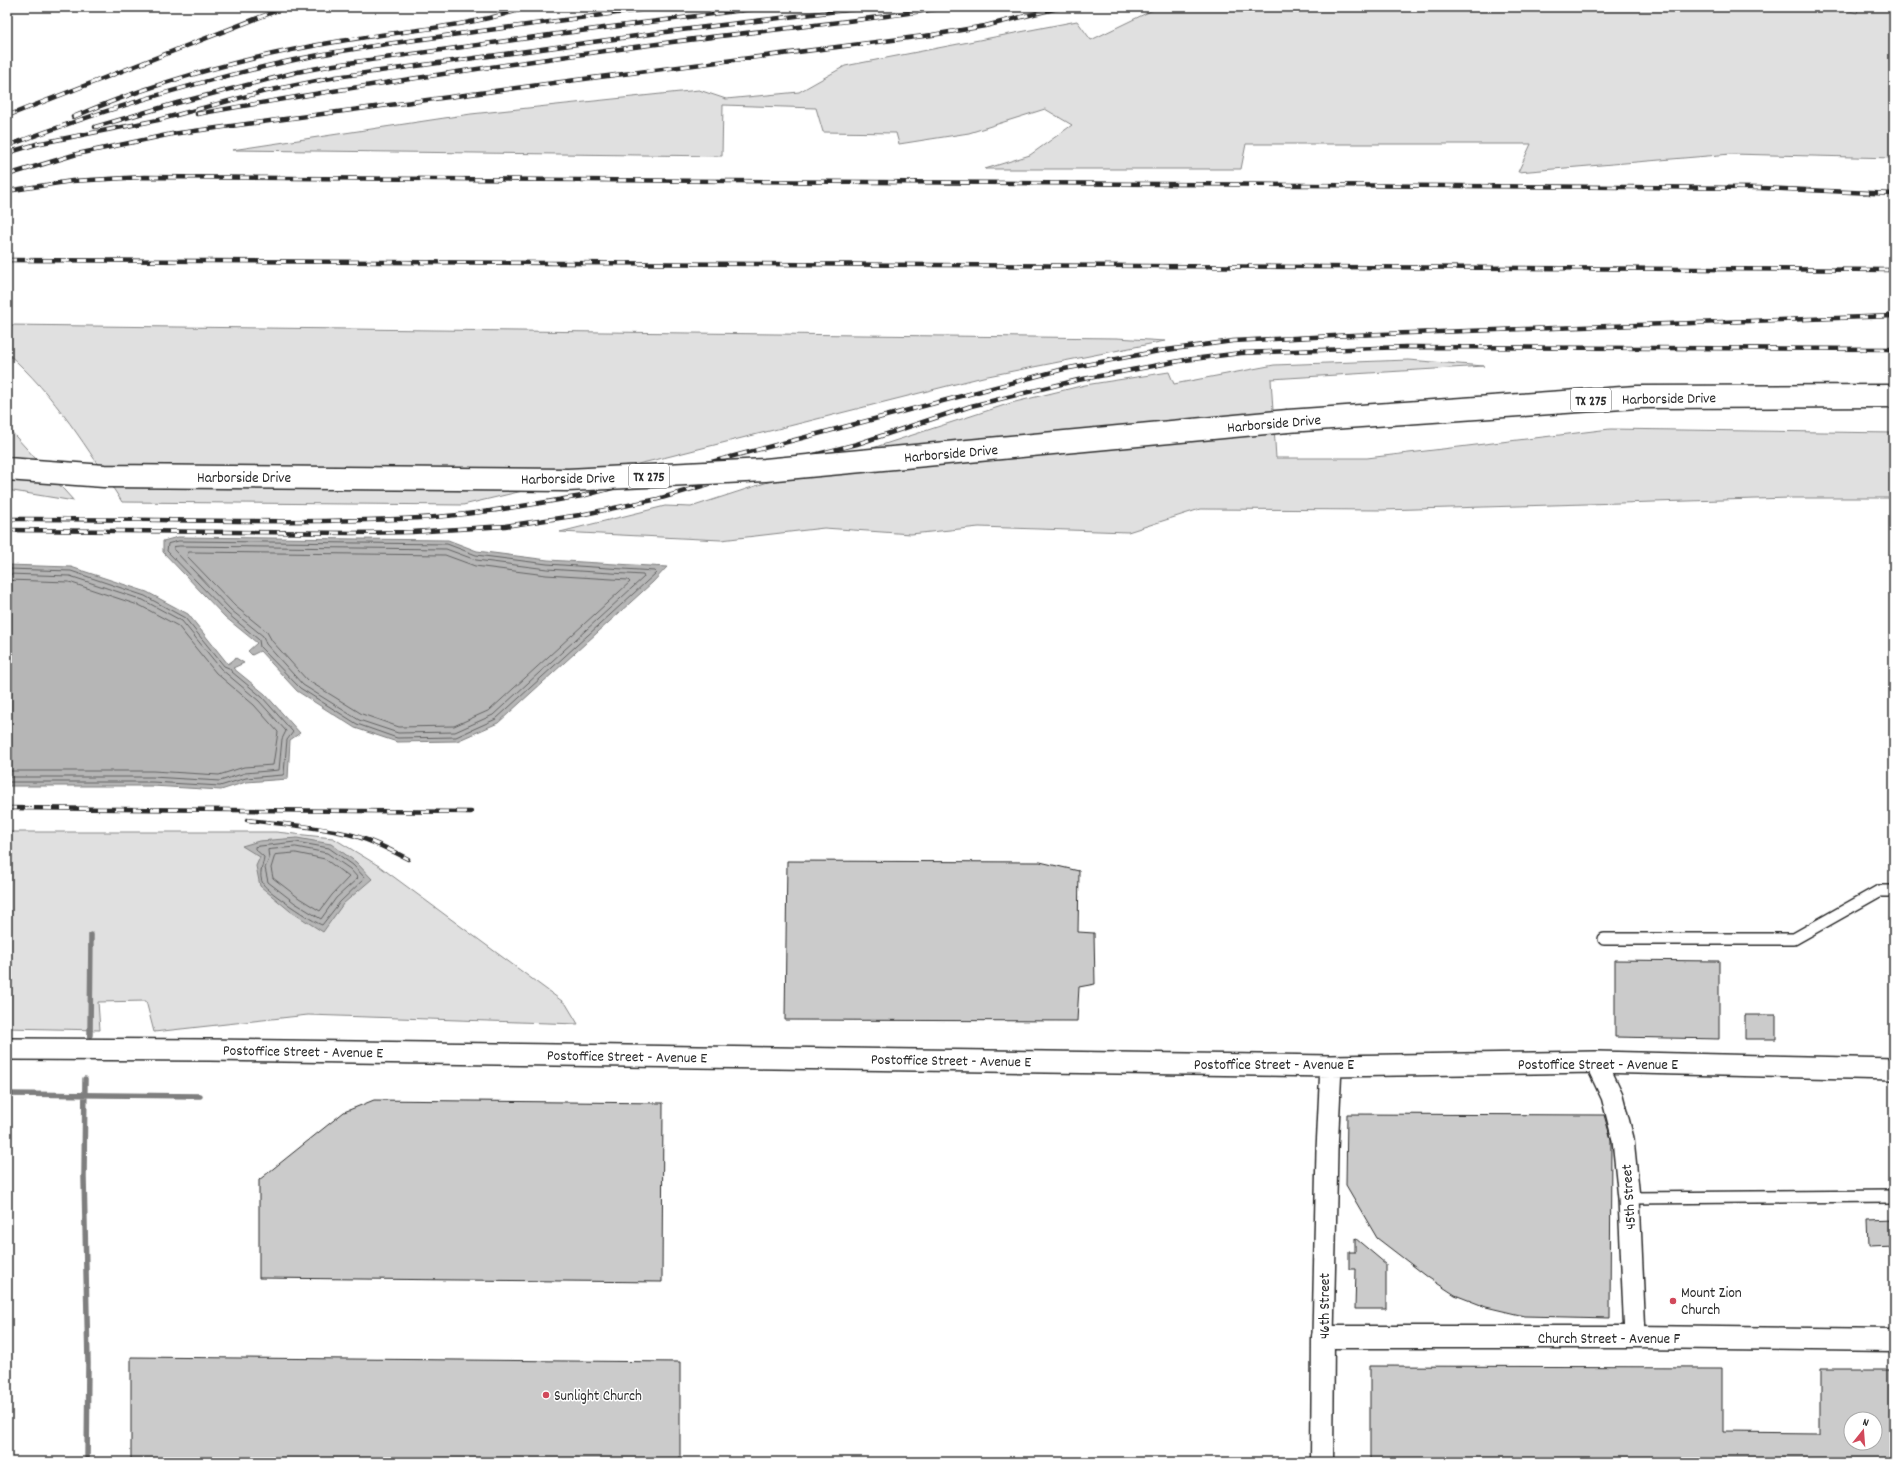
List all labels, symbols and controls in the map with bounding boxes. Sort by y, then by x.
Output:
road number: TX 275 [1571,388,1611,412]
street label: Harborside Drive [1622,388,1717,412]
street label: Harborside Drive [1226,410,1322,440]
street label: Harborside Drive [903,440,999,470]
road number: TX 275 [629,464,669,488]
street label: Harborside Drive [197,468,291,490]
street label: Harborside Drive [521,468,616,492]
street label: Postoffice Street - Avenue E [223,1041,383,1065]
street label: Postoffice Street - Avenue E [547,1046,707,1070]
street label: Postoffice Street - Avenue E [871,1050,1031,1074]
street label: Postoffice Street - Avenue E [1194,1055,1354,1077]
street label: Postoffice Street - Avenue E [1518,1055,1678,1077]
street label: 45th Street [1617,1163,1643,1230]
street label: 46th Street [1315,1273,1337,1339]
place label: Mount Zion Church [1681,1283,1742,1322]
marker: Mount Zion Church [1668,1296,1678,1306]
street label: Church Street - Avenue F [1538,1329,1680,1351]
place label: Sunlight Church [554,1386,642,1408]
marker: Sunlight Church [541,1390,551,1400]
north arrow [1843,1411,1883,1451]
text: N [1860,1415,1871,1432]

